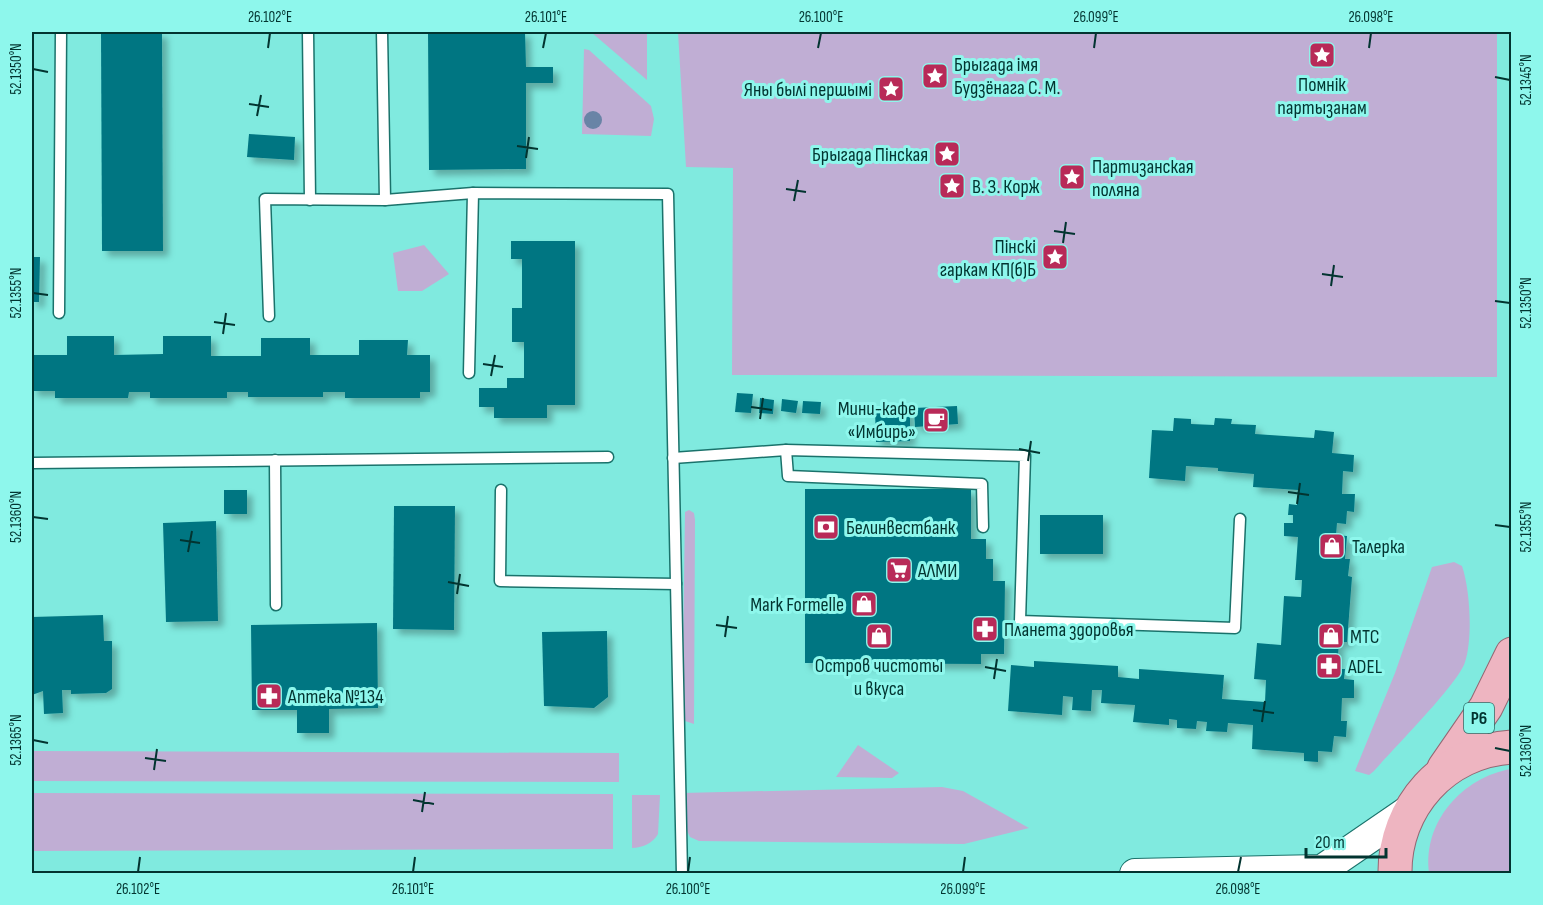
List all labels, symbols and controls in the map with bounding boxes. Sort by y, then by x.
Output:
text: 26.102°E [248,8,292,27]
text: 26.101°E [525,8,567,27]
text: 26.100°E [799,8,843,27]
text: 26.099°E [1073,8,1119,27]
text: 26.098°E [1348,8,1394,27]
place icon: Помнік партызанам [1307,40,1337,70]
text: 52.1350°N [7,43,26,95]
place label: Брыгада імя Будзёнага С. М. [954,53,1060,100]
text: 52.1345°N [1517,54,1536,106]
place icon: Брыгада імя Будзёнага С. М. [920,61,950,91]
place label: Помнік партызанам [1277,73,1367,120]
place icon: Яны былі першымі [876,74,906,104]
place label: Яны былі першымі [744,78,872,102]
place icon: Брыгада Пінская [932,139,962,169]
place label: Брыгада Пінская [812,143,928,167]
place label: Партизанская поляна [1092,155,1194,202]
place icon: Партизанская поляна [1057,162,1087,192]
place icon: В. З. Корж [937,171,967,201]
place label: В. З. Корж [972,175,1040,199]
place label: Пінскі гаркам КП(б)Б [940,235,1036,282]
place icon: Пінскі гаркам КП(б)Б [1040,242,1070,272]
text: 52.1355°N [7,268,26,318]
text: 52.1350°N [1517,277,1536,329]
place label: Мини-кафе «Имбирь» [838,397,916,444]
cafe icon: Мини-кафе «Имбирь» [921,405,951,435]
text: 52.1360°N [7,491,26,543]
text: 52.1355°N [1517,502,1536,552]
bank icon: Белинвестбанк [811,512,841,542]
place label: Белинвестбанк [846,516,956,540]
shop icon: Талерка [1317,531,1347,561]
place label: Талерка [1352,535,1405,559]
supermarket icon: АЛМИ [884,555,914,585]
place label: АЛМИ [917,559,957,583]
shop icon: Mark Formelle [849,589,879,619]
place label: Mark Formelle [750,593,844,617]
pharmacy icon: Планета здоровья [970,614,1000,644]
place label: Планета здоровья [1004,618,1134,642]
shop icon: Остров чистоты и вкуса [864,621,894,651]
shop icon: МТС [1316,621,1346,651]
place label: МТС [1350,625,1379,649]
pharmacy icon: ADEL [1314,651,1344,681]
place label: Остров чистоты и вкуса [815,654,943,701]
place label: ADEL [1347,655,1383,679]
pharmacy icon: Аптека №134 [254,681,284,711]
place label: Аптека №134 [287,685,384,709]
road number: Р6 [1464,703,1494,733]
text: 52.1365°N [7,714,26,766]
text: 52.1360°N [1517,725,1536,777]
scale bar [1306,821,1386,859]
text: 20 m [1315,832,1345,853]
text: 26.102°E [116,880,160,899]
text: 26.101°E [392,880,434,899]
text: 26.100°E [666,880,710,899]
text: 26.099°E [940,880,986,899]
text: 26.098°E [1215,880,1261,899]

